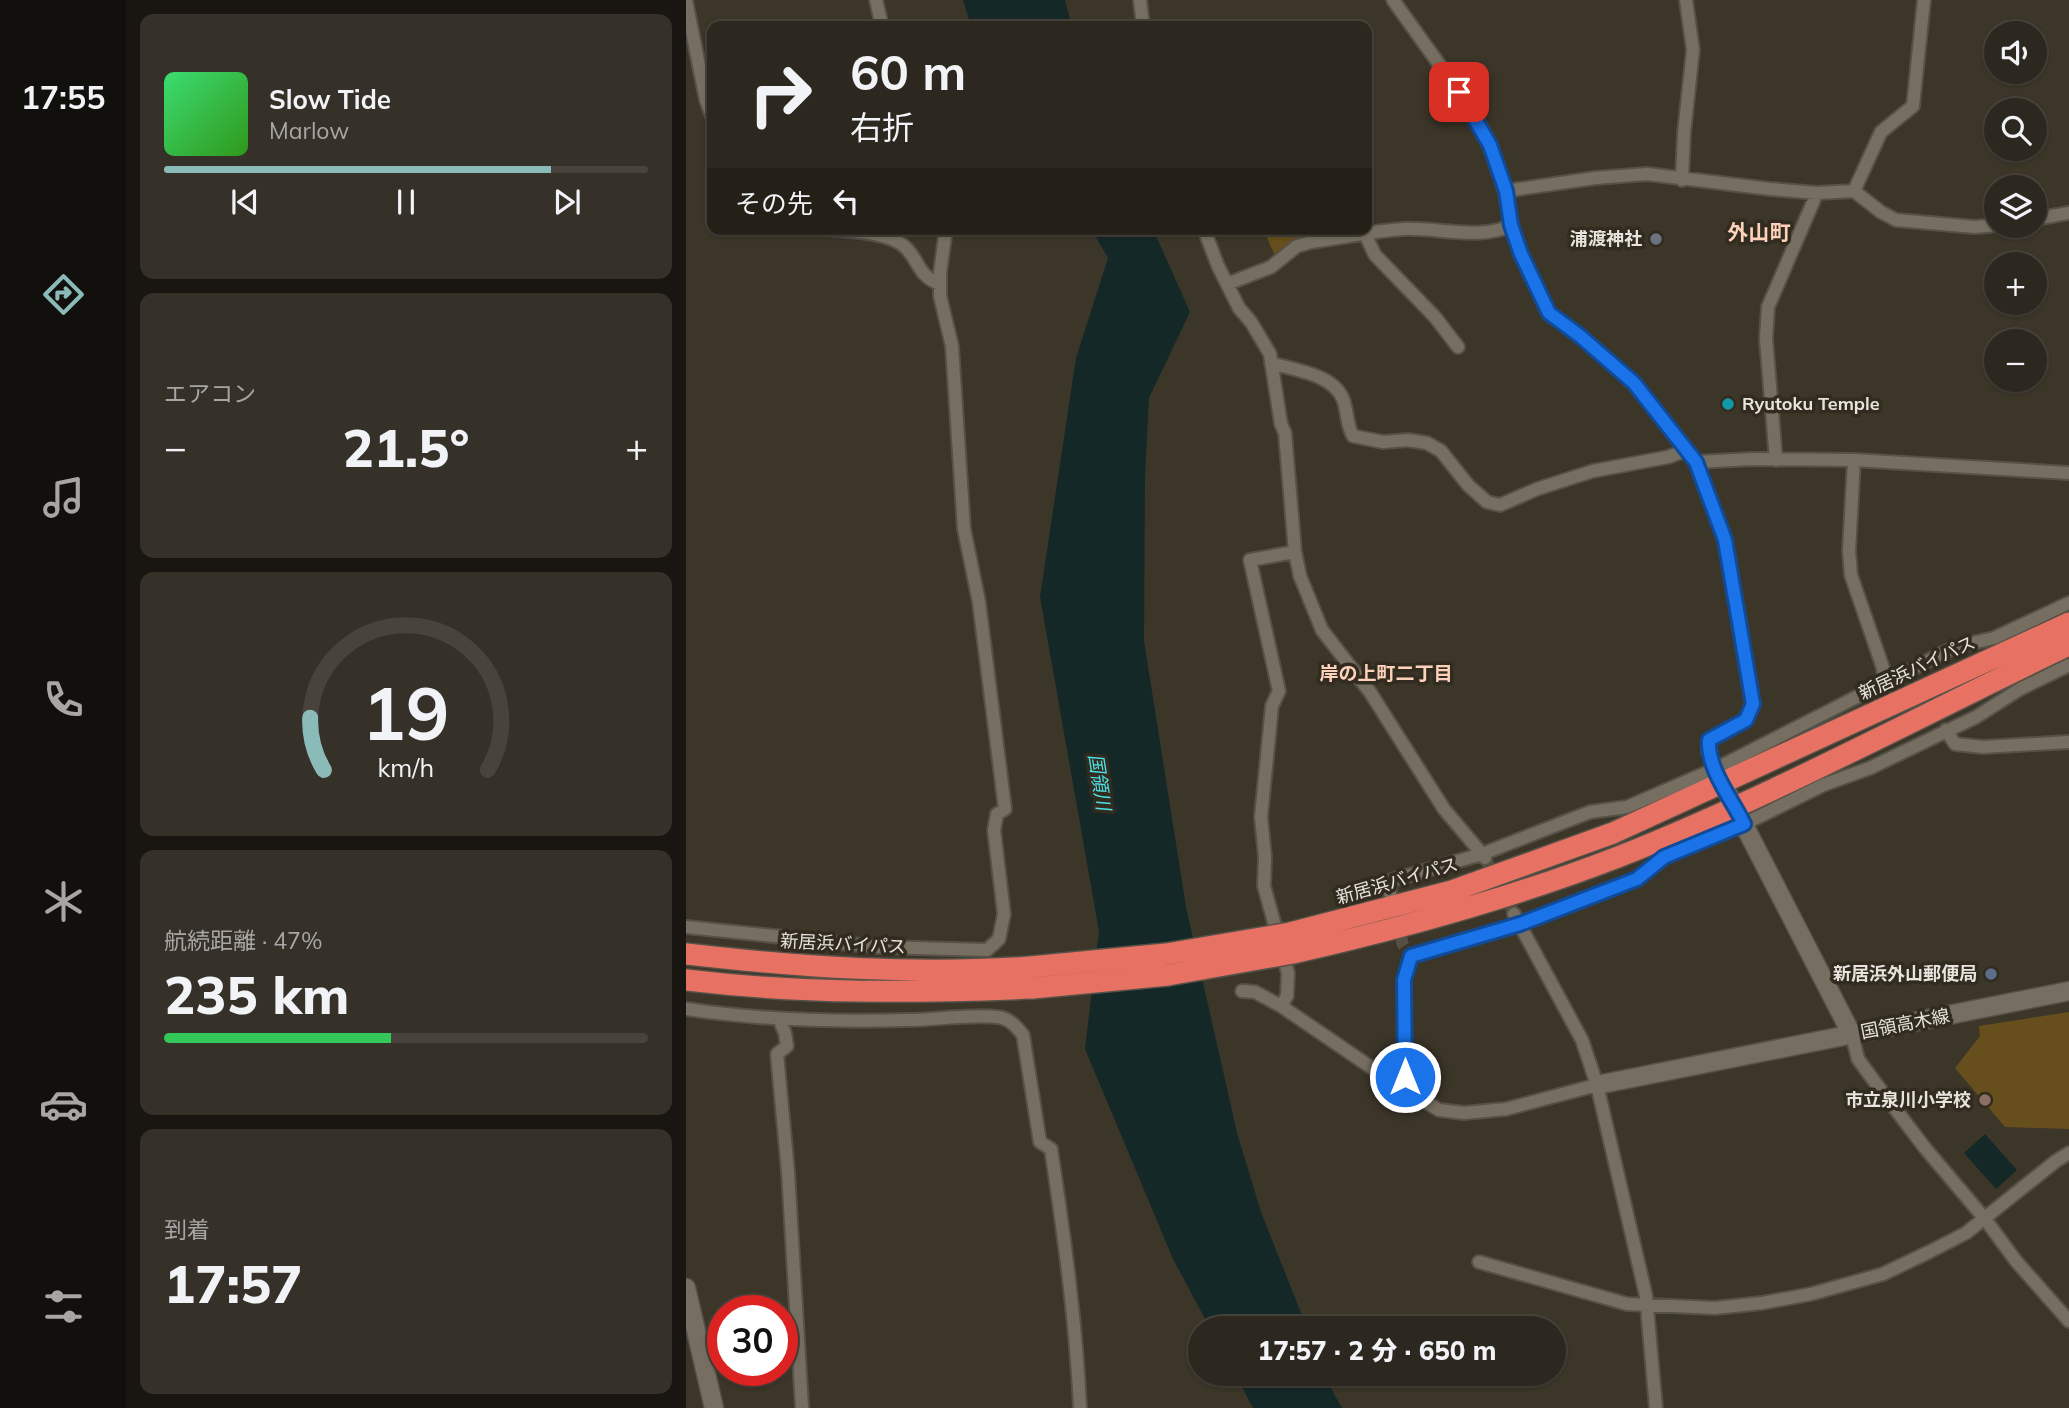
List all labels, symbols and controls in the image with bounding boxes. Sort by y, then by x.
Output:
map controls [1984,21,2047,392]
button: sound [1984,21,2047,84]
text: 60 m [850,41,966,102]
icon: right [735,49,826,140]
pin [1429,62,1489,122]
icon: arrive [1440,73,1478,111]
text: 17:55 [21,77,105,117]
text: Slow Tide [269,83,391,116]
button: search [1984,98,2047,161]
text: 右折 [850,107,914,147]
text: Marlow [269,116,349,145]
button: layers [1984,175,2047,238]
icon: left [827,182,865,220]
icon: previous [226,183,264,221]
icon: pause [387,183,425,221]
icon: next [548,183,586,221]
text: その先 [735,187,813,220]
district label: 外山町 [1728,219,1791,245]
place label: 浦渡神社 [1570,227,1642,250]
marker: 浦渡神社 [1648,231,1664,247]
button: + [1984,252,2047,315]
icon: directions [39,270,88,319]
button: − [1984,329,2047,392]
text: エアコン [164,379,256,408]
place label: Ryutoku Temple [1742,392,1880,415]
marker: Ryutoku Temple [1720,396,1736,412]
text: 21.5° [342,415,470,480]
text: − [164,423,187,471]
text: + [625,423,648,471]
icon: music [39,473,88,522]
street label: 新居浜バイパス [1855,631,1979,705]
district label: 岸の上町二丁目 [1319,661,1453,685]
text: 19 [362,667,450,758]
icon: phone [39,675,88,724]
text: km/h [378,752,434,783]
water label: 国領川 [1084,752,1117,814]
street label: 新居浜バイパス [1333,852,1460,909]
icon: climate [39,877,88,926]
text: 航続距離 · 47% [164,926,322,955]
street label: 新居浜バイパス [780,929,906,958]
text: 235 km [164,962,349,1027]
place label: 新居浜外山郵便局 [1833,962,1977,985]
marker: 新居浜外山郵便局 [1983,966,1999,982]
street label: 国領高木線 [1859,1004,1951,1043]
position arrow [1368,1040,1442,1114]
icon: car [39,1080,88,1129]
place label: 市立泉川小学校 [1845,1088,1971,1111]
marker: 市立泉川小学校 [1977,1092,1993,1108]
text: 到着 [164,1215,210,1244]
text: 17:57 [164,1251,302,1316]
icon: filters [39,1282,88,1331]
speed limit sign: 30 [707,1295,798,1386]
text: 17:57 · 2 分 · 650 m [1258,1334,1496,1367]

